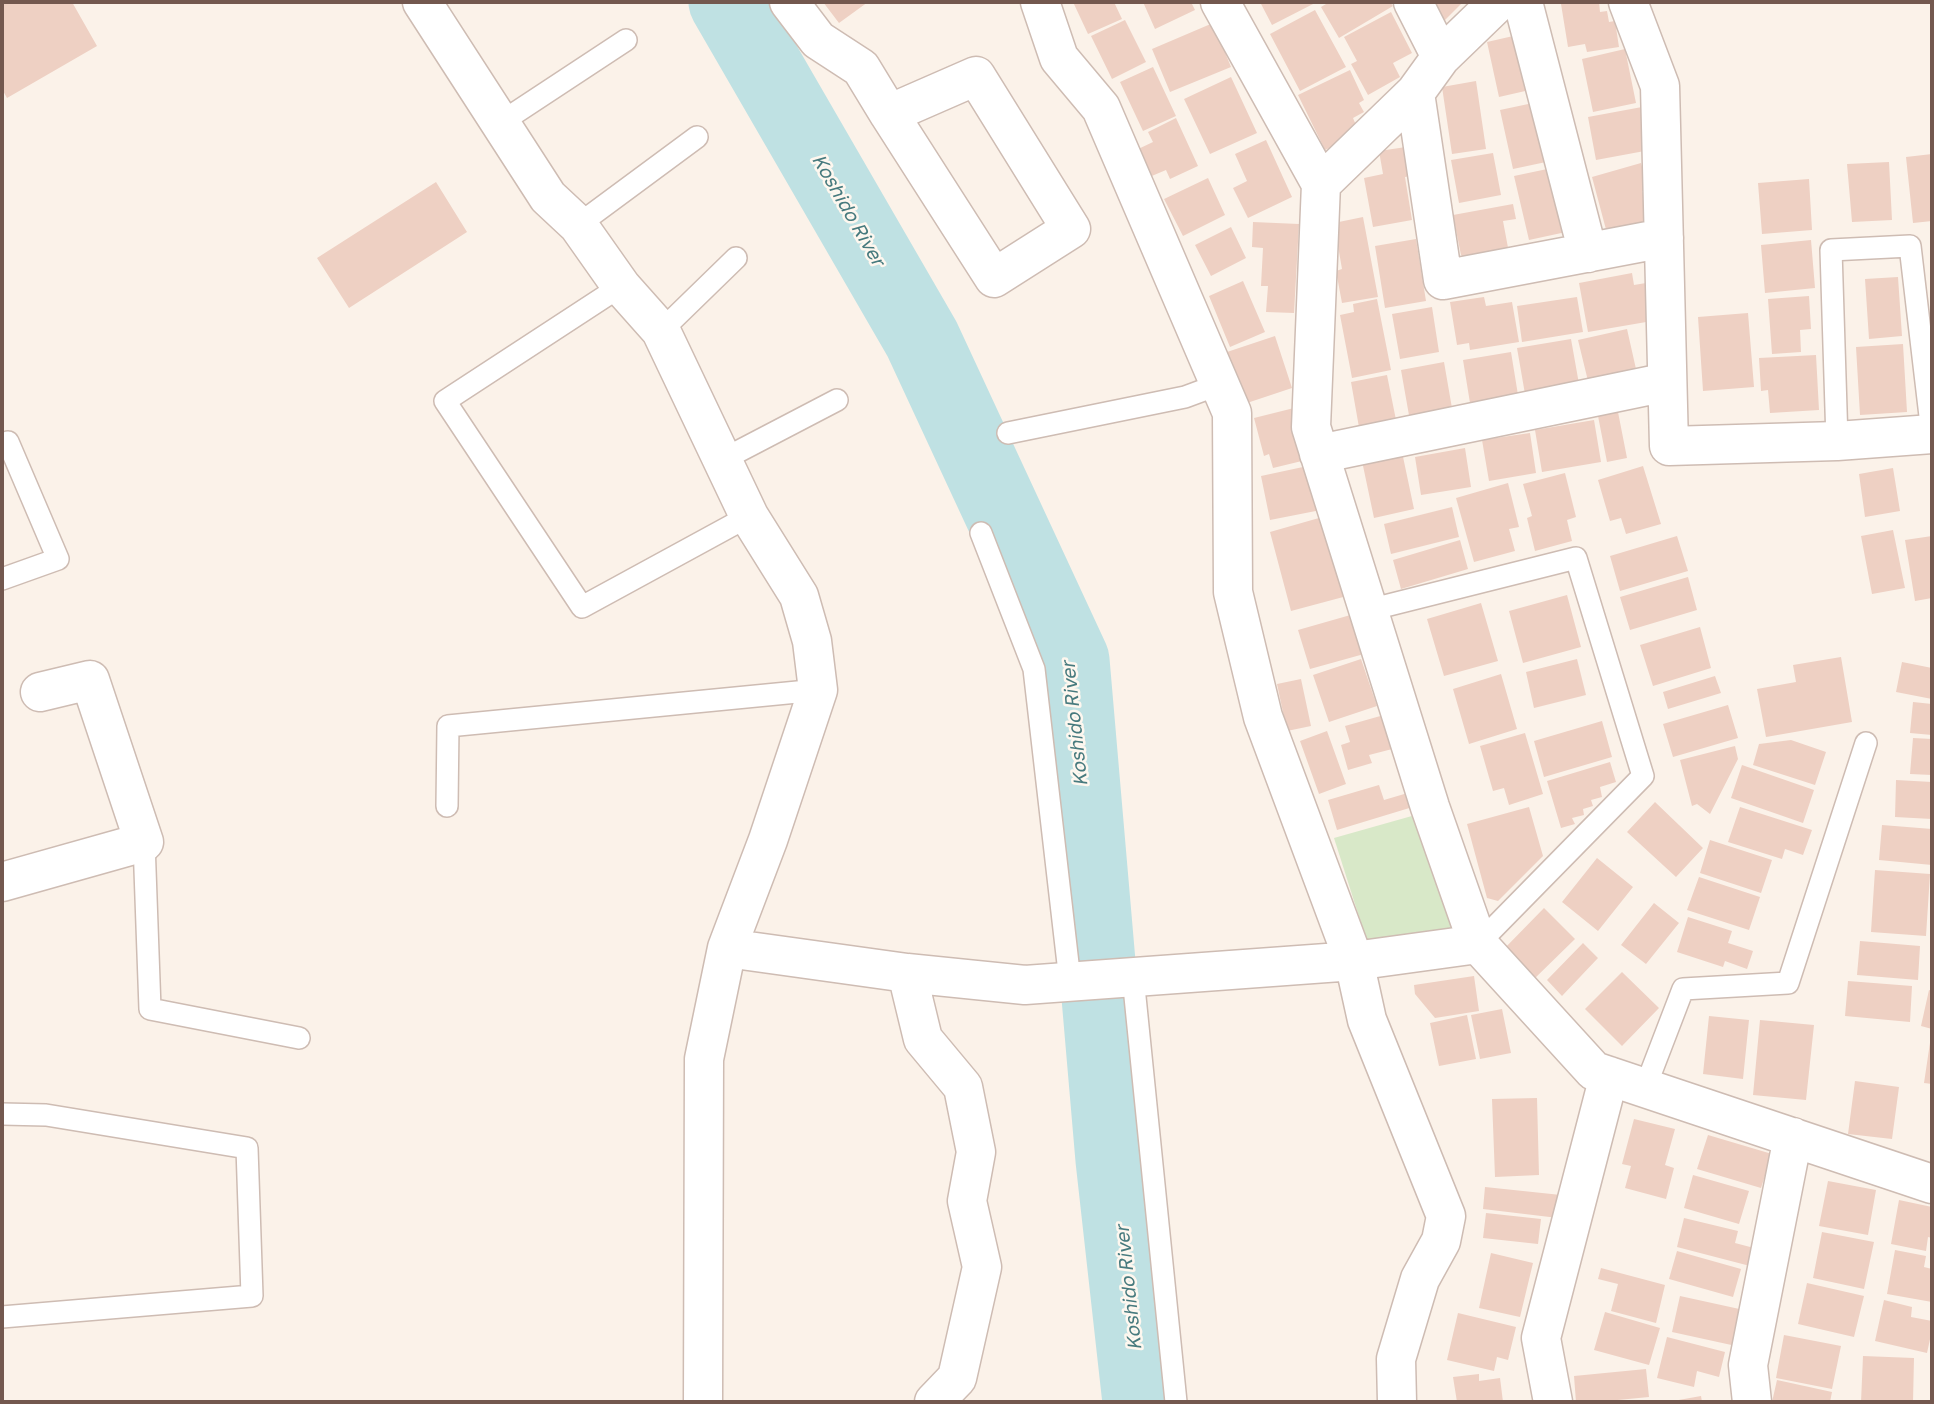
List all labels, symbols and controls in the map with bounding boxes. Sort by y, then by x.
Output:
water label: Koshido River [807,150,889,270]
water label: Koshido River [1057,660,1093,788]
water label: Koshido River [1111,1224,1147,1352]

